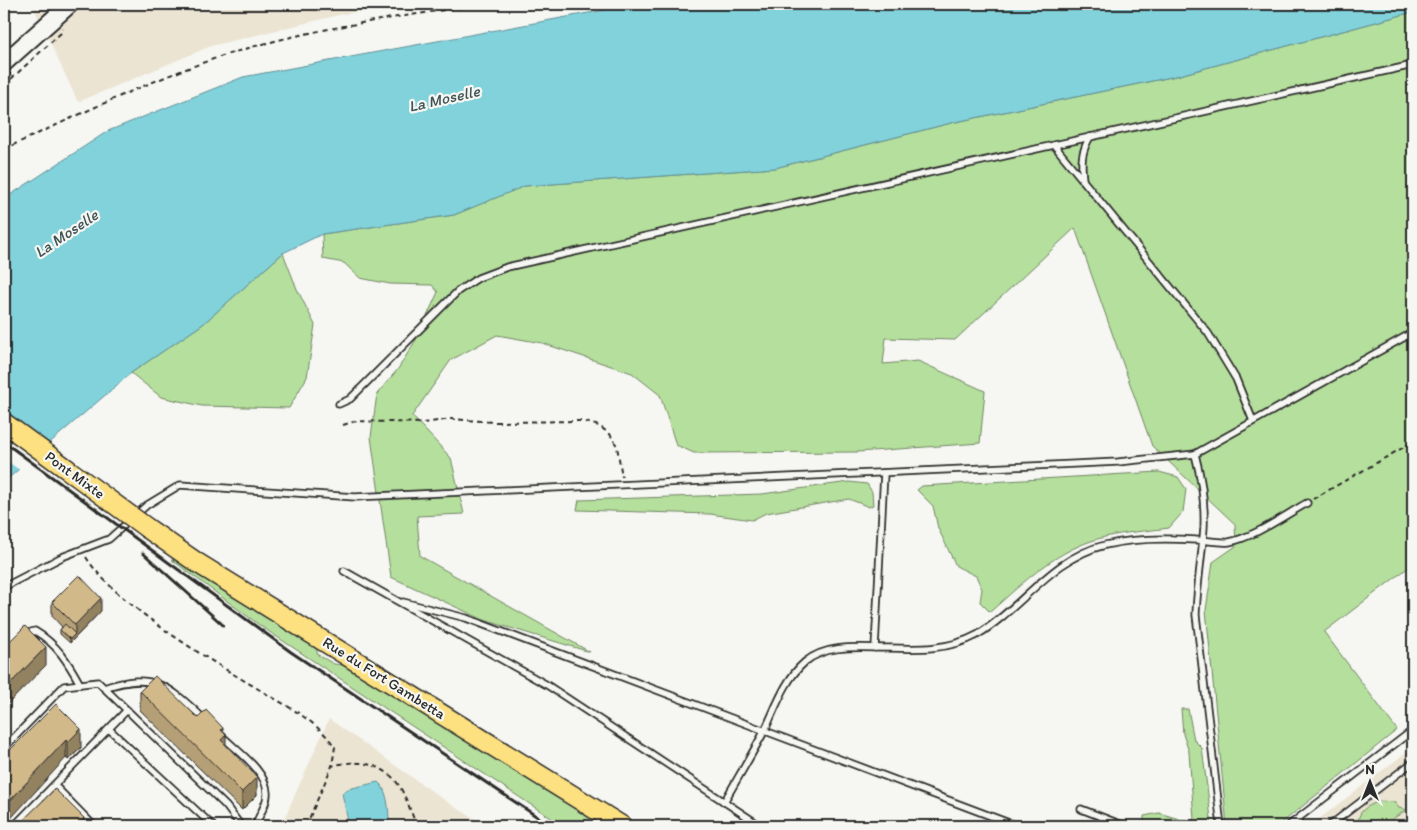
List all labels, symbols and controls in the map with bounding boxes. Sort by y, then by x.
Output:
water label: La Moselle [407,81,483,116]
water label: La Moselle [31,204,103,262]
street label: Pont Mixte [42,447,108,503]
street label: Rue du Fort Gambetta [319,633,449,723]
north arrow [1344,758,1394,808]
text: N [1365,761,1375,778]

